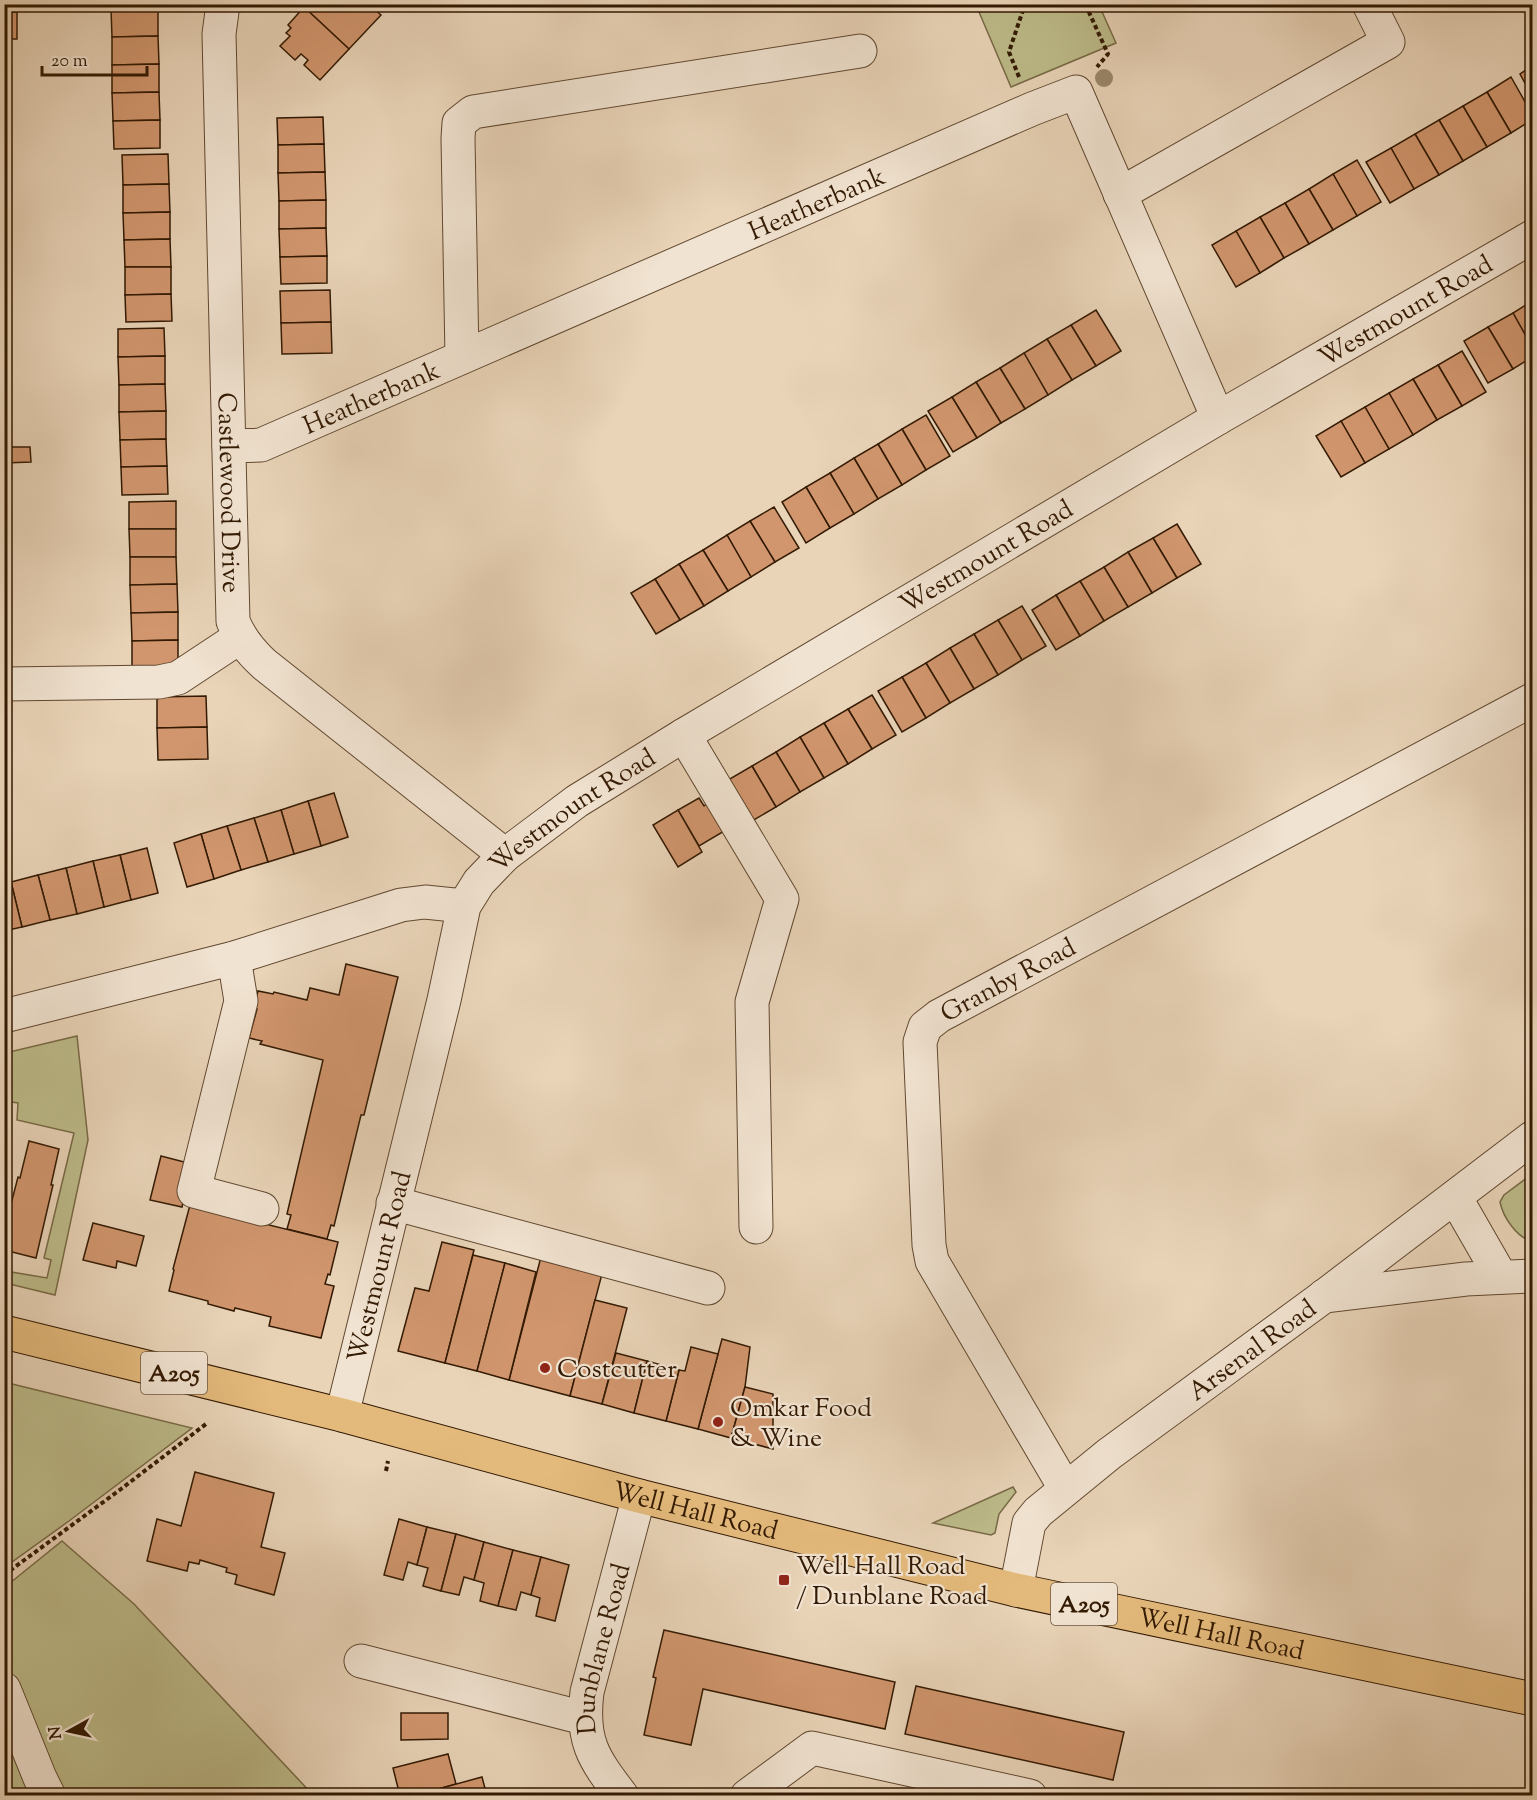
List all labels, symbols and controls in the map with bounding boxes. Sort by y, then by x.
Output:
scale bar [42,39,147,77]
text: 20 m [51,49,88,75]
street label: Heatherbank [743,159,892,251]
street label: Westmount Road [1312,247,1501,377]
street label: Heatherbank [298,353,446,445]
street label: Castlewood Drive [207,392,248,593]
street label: Westmount Road [893,492,1081,624]
street label: Westmount Road [481,741,664,882]
street label: Granby Road [935,930,1083,1033]
street label: Westmount Road [340,1167,422,1367]
street label: Arsenal Road [1181,1292,1325,1411]
road number: A205 [141,1352,207,1394]
place label: Costcutter [557,1352,677,1389]
marker: Costcutter [538,1361,552,1375]
place label: Omkar Food & Wine [730,1391,872,1458]
marker: Omkar Food & Wine [711,1415,725,1429]
street label: Well Hall Road [608,1474,782,1551]
place label: Well Hall Road / Dunblane Road [796,1549,988,1616]
street label: Dunblane Road [569,1559,641,1736]
marker: Well Hall Road / Dunblane Road [777,1573,791,1587]
road number: A205 [1051,1583,1117,1625]
street label: Well Hall Road [1134,1600,1308,1671]
north arrow [39,1701,99,1761]
text: N [44,1725,69,1741]

